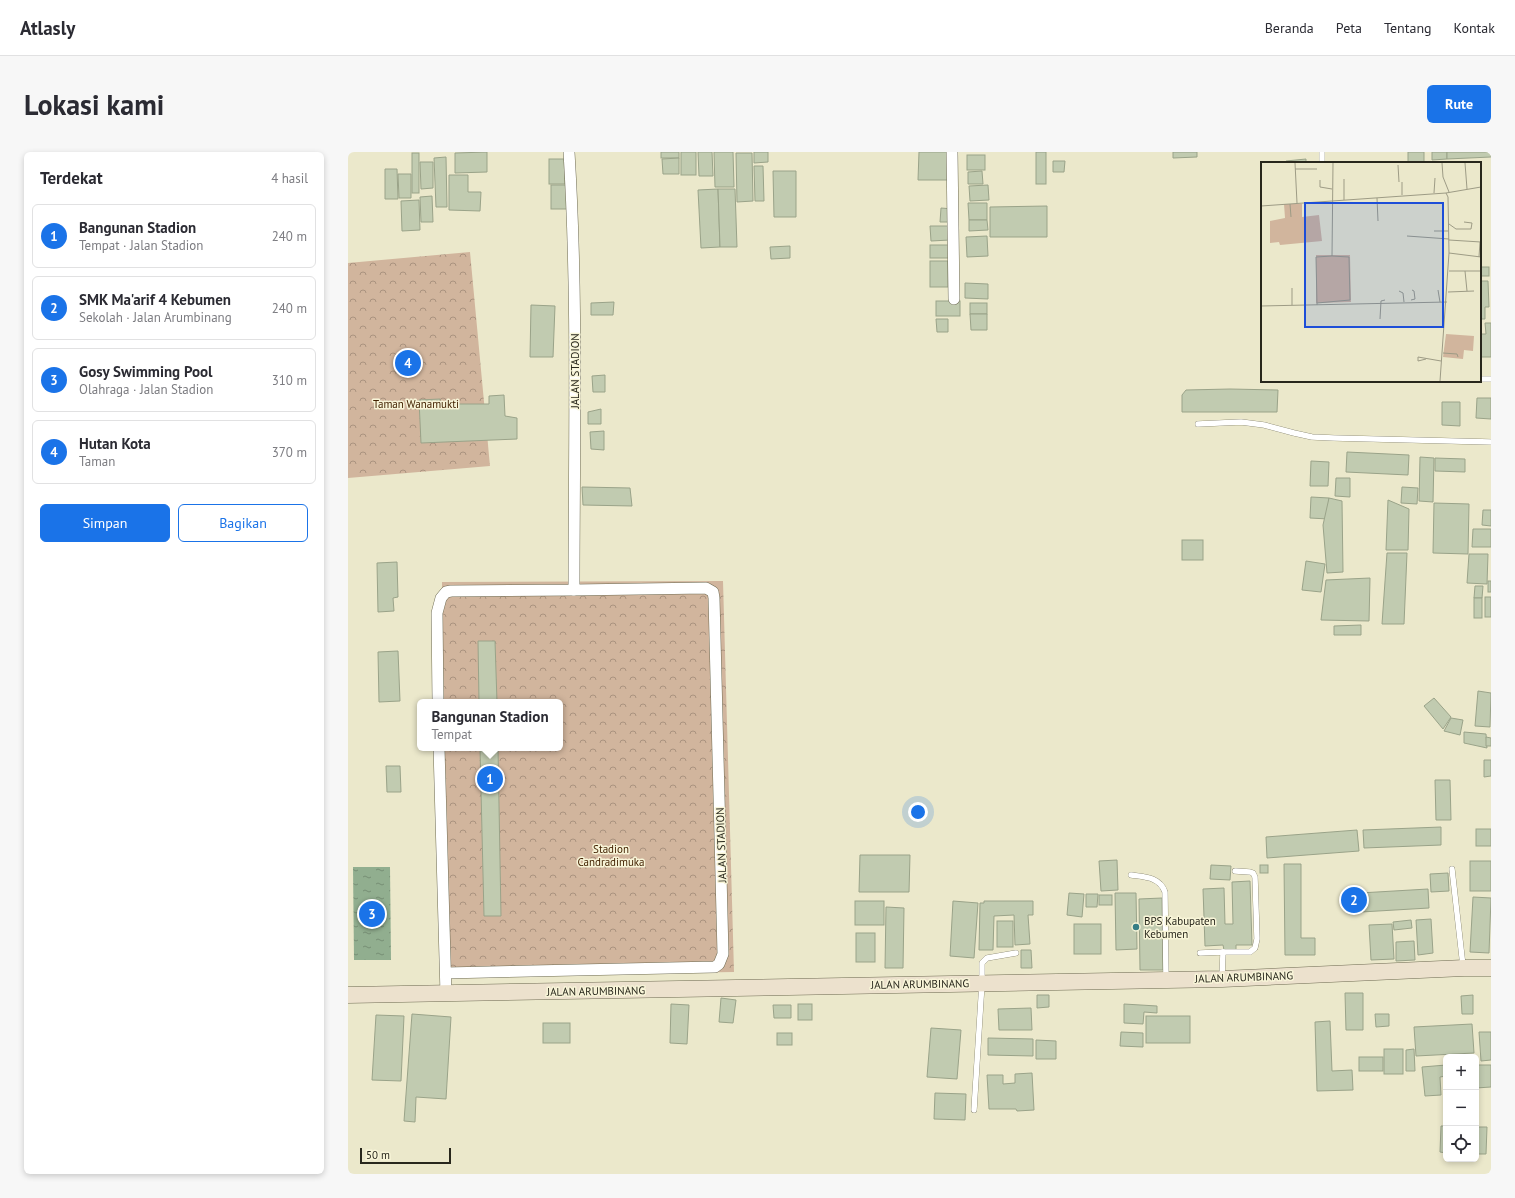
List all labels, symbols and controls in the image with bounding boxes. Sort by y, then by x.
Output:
text: Atlasly [20,16,75,40]
text: Beranda [1265,19,1314,37]
text: Peta [1336,19,1362,37]
text: Tentang [1384,19,1432,37]
text: Kontak [1454,19,1495,37]
button: Rute [1427,85,1491,123]
text: Lokasi kami [24,86,164,123]
inset map [1261,162,1481,382]
text: Terdekat [40,167,103,189]
text: 4 hasil [271,170,308,187]
text: Bangunan Stadion [79,218,196,237]
text: 1 [50,228,58,245]
text: 240 m [272,228,307,245]
text: Tempat · Jalan Stadion [79,237,203,254]
text: SMK Ma'arif 4 Kebumen [79,290,231,309]
text: 2 [50,300,58,317]
text: 240 m [272,300,307,317]
text: Sekolah · Jalan Arumbinang [79,309,232,326]
street label: JALAN STADION [568,333,582,410]
pin: 4 [395,348,421,378]
text: Gosy Swimming Pool [79,362,213,381]
text: 3 [50,372,58,389]
text: 310 m [272,372,307,389]
text: Olahraga · Jalan Stadion [79,381,213,398]
park label: Taman Wanamukti [373,397,459,411]
text: Hutan Kota [79,434,151,453]
text: 4 [50,444,58,461]
text: 370 m [272,444,307,461]
text: Taman [79,453,115,470]
button: Simpan [40,504,170,542]
button: Bagikan [178,504,308,542]
popup [417,699,563,751]
text: Bangunan Stadion [431,707,549,726]
text: Tempat [431,726,472,743]
pin: 1 [477,764,503,794]
your location [908,802,928,822]
street label: JALAN STADION [713,807,729,884]
park label: Stadion Candradimuka [577,842,645,869]
pin: 2 [1341,885,1367,915]
pin: 3 [359,899,385,929]
place label: BPS Kabupaten Kebumen [1144,914,1216,941]
marker: BPS Kabupaten Kebumen [1131,922,1141,932]
street label: JALAN ARUMBINANG [1194,968,1294,986]
street label: JALAN ARUMBINANG [870,976,970,992]
street label: JALAN ARUMBINANG [546,983,646,999]
map controls [1443,1054,1479,1162]
button: + [1443,1054,1479,1090]
button: − [1443,1090,1479,1126]
button: locate [1443,1126,1479,1162]
scale bar [360,1146,451,1165]
text: 50 m [366,1148,390,1162]

